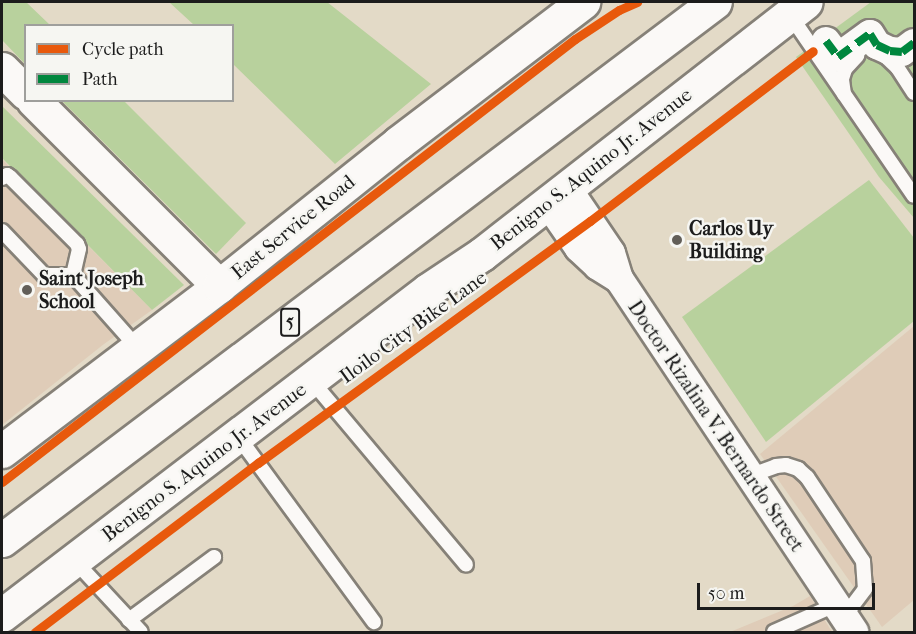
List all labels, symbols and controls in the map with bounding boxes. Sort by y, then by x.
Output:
legend [24,24,234,102]
text: Cycle path [82,39,163,60]
text: Path [82,69,118,90]
street label: Benigno S. Aquino Jr. Avenue [485,83,697,255]
street label: East Service Road [226,170,360,284]
place label: Carlos Uy Building [689,216,773,263]
marker: Carlos Uy Building [670,233,684,247]
place label: Saint Joseph School [39,266,144,313]
street label: Iloilo City Bike Lane [335,266,491,388]
marker: Saint Joseph School [20,283,34,297]
street label: Doctor Rizalina V. Bernardo Street [623,296,809,556]
road number: 5 [280,307,300,337]
street label: Benigno S. Aquino Jr. Avenue [97,377,311,547]
scale bar [700,571,878,609]
text: 50 m [708,583,744,604]

